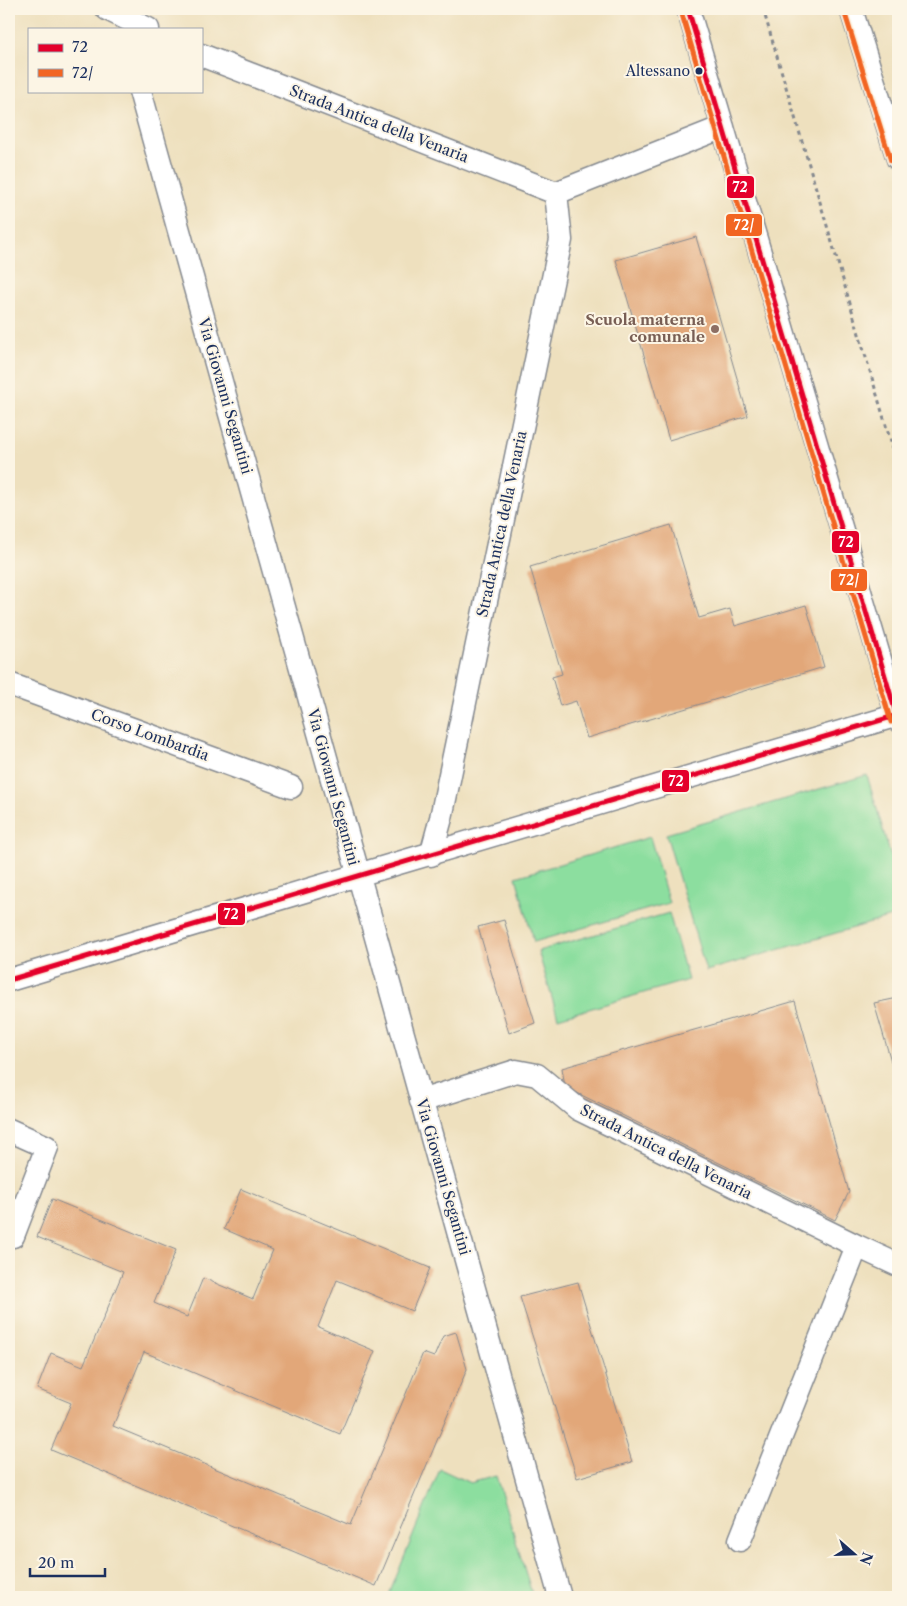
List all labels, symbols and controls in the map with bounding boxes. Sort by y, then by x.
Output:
legend [28,28,202,92]
text: 72 [72,37,88,56]
place label: Altessano [625,62,690,80]
text: 72/ [72,63,93,82]
marker: Altessano [694,66,704,76]
street label: Strada Antica della Venaria [287,81,471,167]
line badge: 72 [726,175,755,199]
text: 72 [732,178,748,196]
line badge: 72/ [725,213,763,237]
text: 72/ [734,216,754,234]
place label: Scuola materna comunale [585,310,705,346]
street label: Via Giovanni Segantini [194,314,257,477]
marker: Scuola materna comunale [709,323,721,335]
street label: Strada Antica della Venaria [472,429,531,619]
line badge: 72 [831,530,860,554]
text: 72 [838,533,854,551]
line badge: 72/ [830,568,868,592]
text: 72/ [839,571,859,589]
street label: Corso Lombardia [88,704,212,765]
street label: Via Giovanni Segantini [303,705,364,868]
line badge: 72 [661,769,690,793]
text: 72 [668,772,684,790]
line badge: 72 [217,902,246,926]
text: 72 [223,905,239,923]
street label: Via Giovanni Segantini [412,1095,475,1258]
street label: Strada Antica della Venaria [577,1100,755,1203]
north arrow [830,1528,880,1578]
scale bar [30,1546,105,1578]
text: N [856,1550,877,1567]
text: 20 m [38,1553,74,1572]

